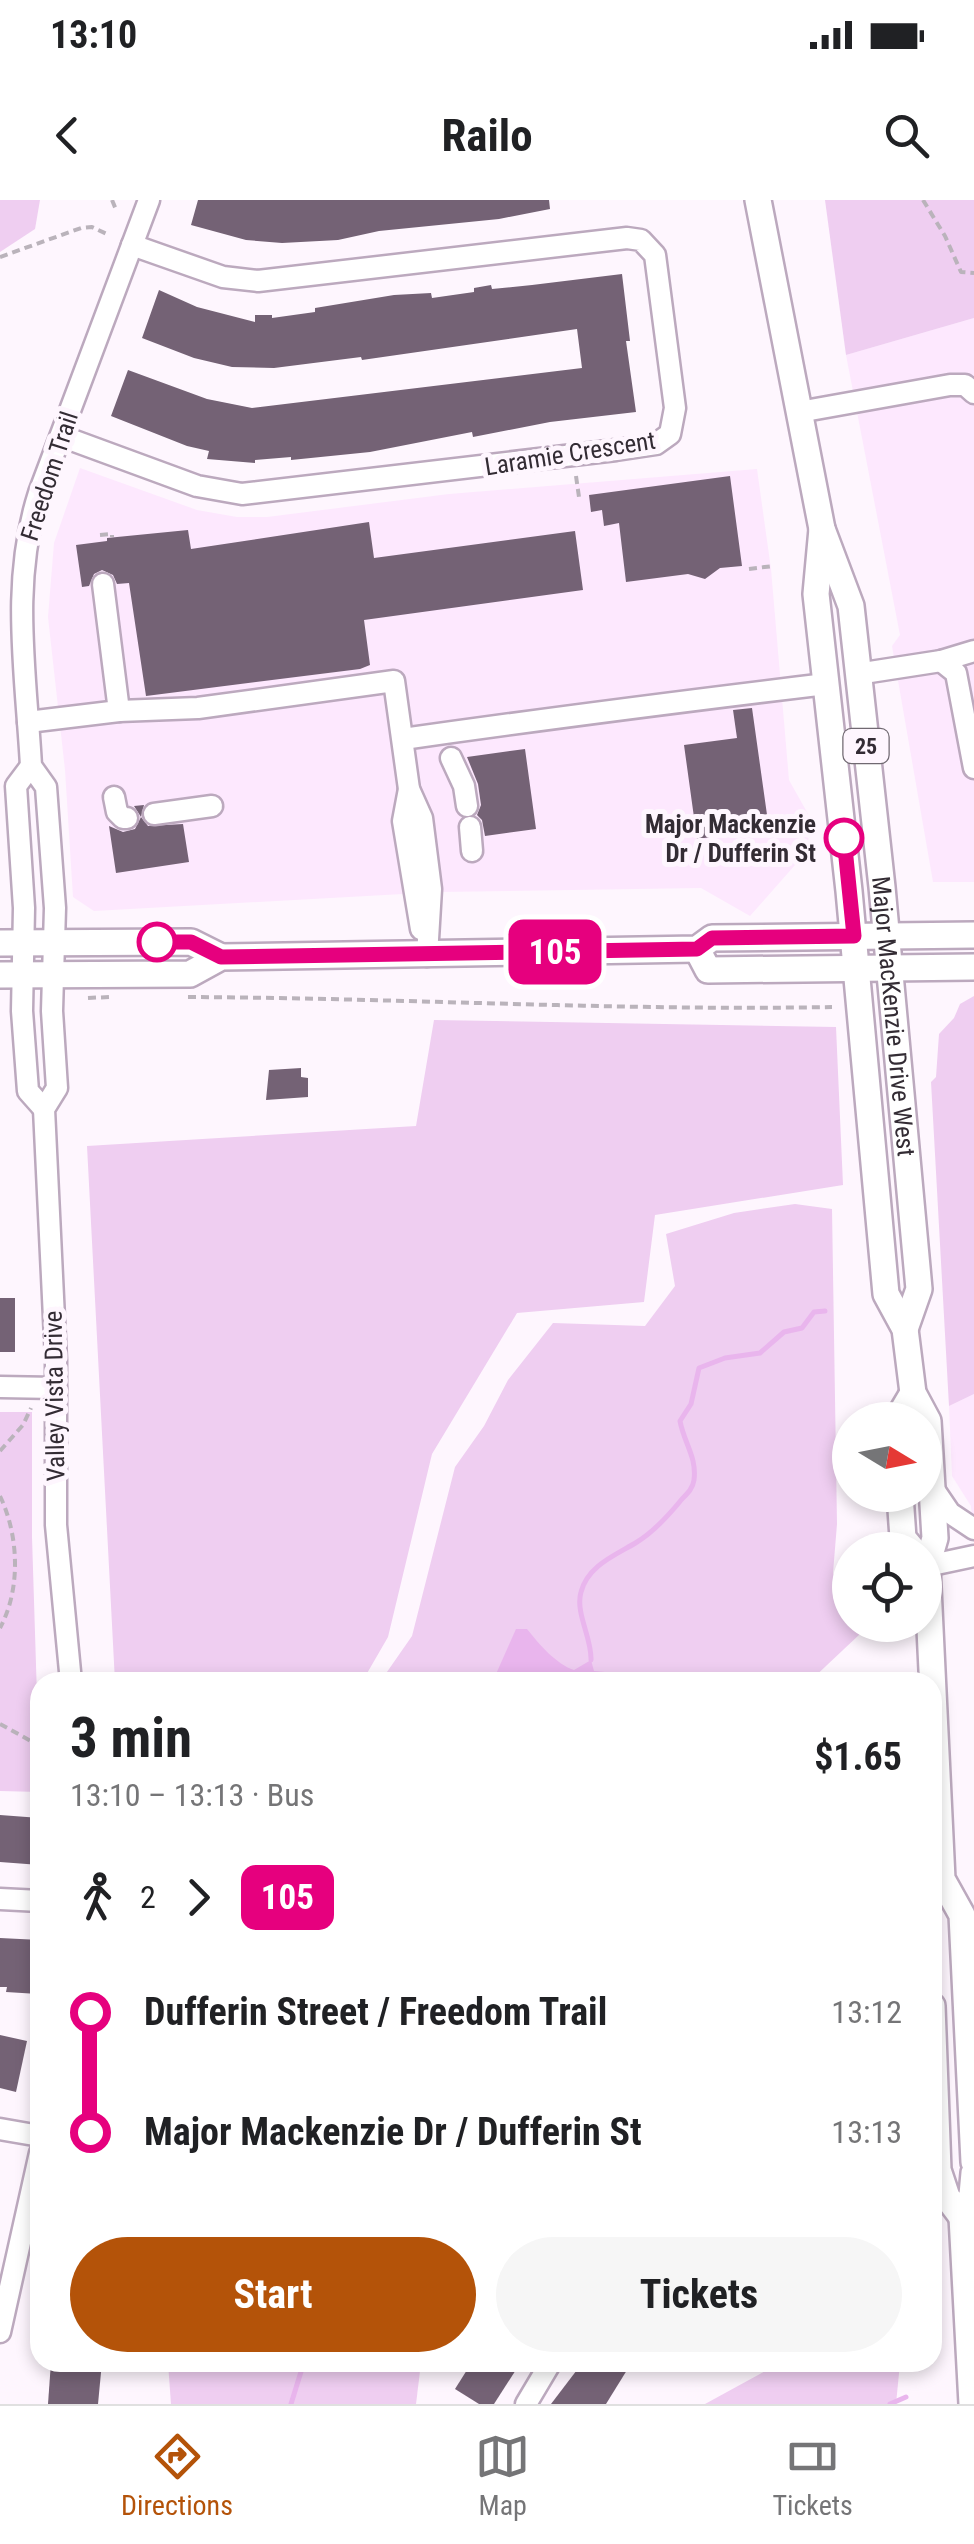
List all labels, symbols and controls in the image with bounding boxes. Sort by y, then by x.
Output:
text: 13:10 [50,13,137,57]
icon: back [40,108,95,163]
icon: search [879,108,934,163]
text: Railo [441,109,533,162]
street label: Freedom Trail [15,408,84,544]
street label: Laramie Crescent [483,426,658,481]
road number: 25 [844,729,888,763]
place label: Major Mackenzie Dr / Dufferin St [645,810,816,868]
marker: Major Mackenzie Dr / Dufferin St [825,819,863,857]
street label: Major MacKenzie Drive West [866,875,921,1158]
line badge: 105 [498,920,612,984]
unlabelled marker [138,923,176,961]
text: 105 [528,932,582,973]
street label: Valley Vista Drive [39,1310,70,1482]
north arrow [832,1402,942,1512]
map controls [832,1402,942,1642]
button: locate [832,1532,942,1642]
text: 3 min [70,1706,192,1770]
text: $1.65 [814,1735,902,1779]
text: 13:10 – 13:13 · Bus [70,1776,314,1814]
icon: walk [70,1870,125,1925]
icon: forward [171,1870,226,1925]
text: 105 [261,1877,314,1918]
text: 2 [140,1878,156,1916]
text: Dufferin Street / Freedom Trail [144,1990,607,2034]
text: 13:12 [831,1993,902,2031]
text: Major Mackenzie Dr / Dufferin St [144,2110,642,2154]
text: 13:13 [831,2113,902,2151]
button: Start [70,2237,476,2352]
button: Tickets [496,2237,902,2352]
tab: Directions [121,2429,233,2522]
tab: Map [475,2429,530,2522]
tab: Tickets [772,2429,853,2522]

